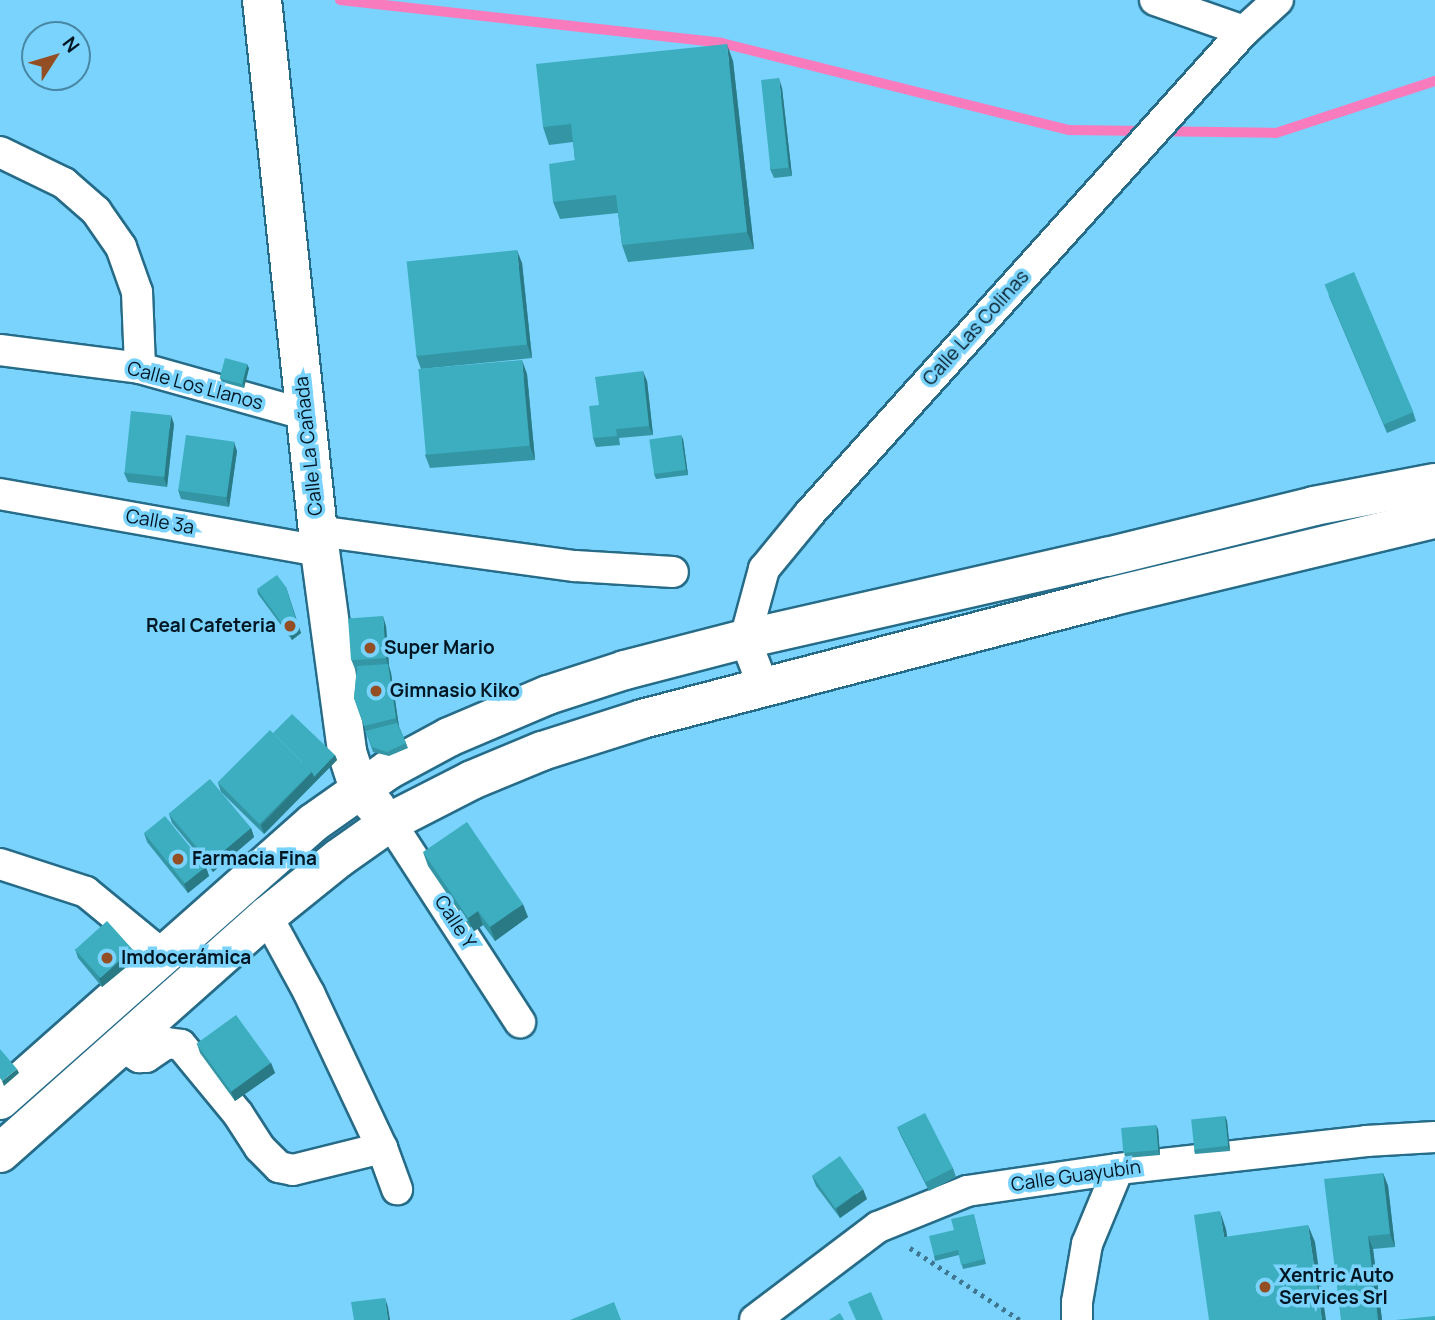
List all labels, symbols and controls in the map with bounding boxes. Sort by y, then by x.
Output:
north arrow [21,21,91,91]
text: N [57,31,86,58]
street label: Calle Las Colinas [918,266,1034,390]
street label: Calle Los Llanos [125,357,265,415]
street label: Calle La Cañada [290,375,328,517]
street label: Calle 3a [124,505,196,539]
place label: Real Cafeteria [146,615,276,637]
marker: Real Cafeteria [282,618,298,634]
place label: Super Mario [384,637,495,659]
marker: Super Mario [362,640,378,656]
place label: Gimnasio Kiko [390,680,520,702]
marker: Gimnasio Kiko [368,683,384,699]
place label: Farmacia Fina [192,848,317,870]
marker: Farmacia Fina [170,851,186,867]
street label: Calle Y [430,891,480,953]
place label: Imdocerámica [121,947,251,969]
marker: Imdocerámica [99,950,115,966]
street label: Calle Guayubín [1010,1156,1142,1196]
place label: Xentric Auto Services Srl [1279,1265,1394,1309]
marker: Xentric Auto Services Srl [1257,1279,1273,1295]

